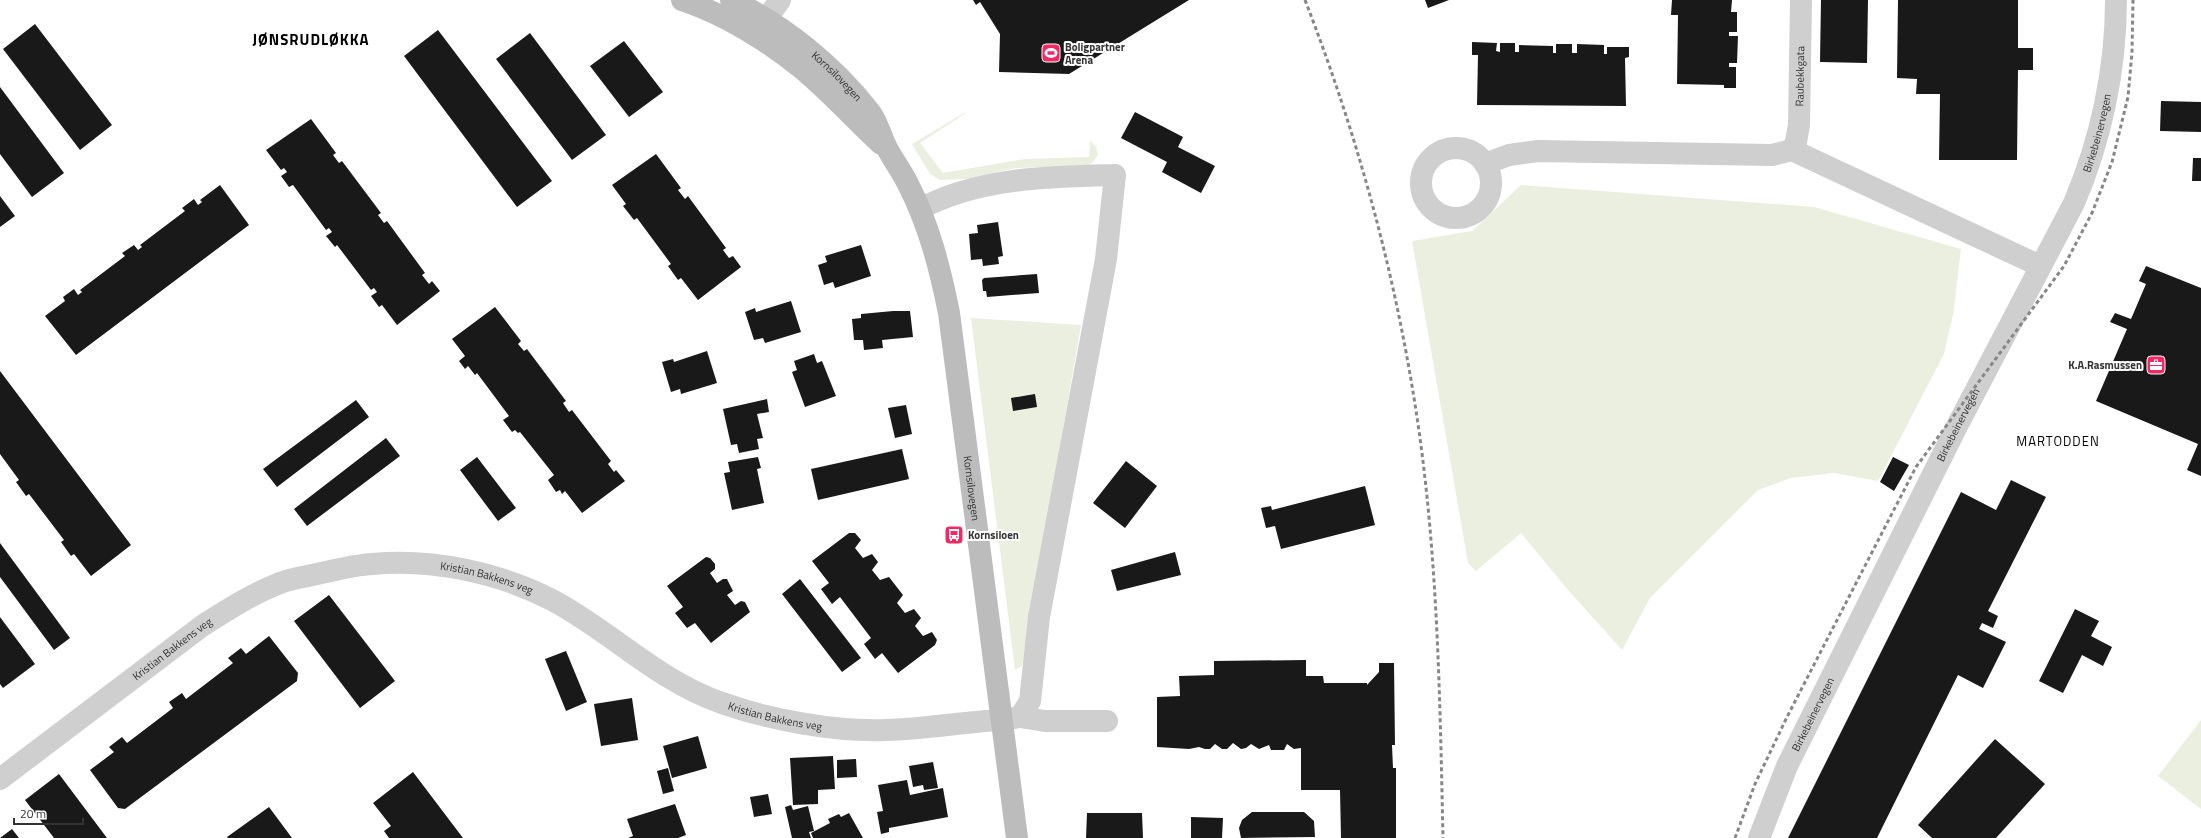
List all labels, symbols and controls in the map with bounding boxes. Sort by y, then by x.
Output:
district label: JØNSRUDLØKKA [252,28,370,51]
place label: Boligpartner Arena [1065,39,1125,68]
sports icon: Boligpartner Arena [1040,42,1062,64]
street label: Raubekkgata [1791,45,1808,107]
street label: Kornsilovegen [808,47,866,105]
street label: Birkebeinervegen [2079,92,2115,174]
office icon: K.A.Rasmussen [2145,354,2167,376]
place label: K.A.Rasmussen [2068,357,2142,373]
street label: Birkebeinervegen [1933,385,1984,464]
district label: MARTODDEN [2016,431,2100,451]
street label: Kornsilovegen [960,455,984,522]
bus stop icon: Kornsiloen [943,524,965,546]
place label: Kornsiloen [968,527,1019,543]
street label: Kristian Bakkens veg [439,558,536,598]
street label: Kristian Bakkens veg [129,613,215,684]
street label: Birkebeinervegen [1788,675,1838,754]
street label: Kristian Bakkens veg [726,698,824,734]
scale bar [14,800,83,826]
text: 20 m [20,804,46,823]

